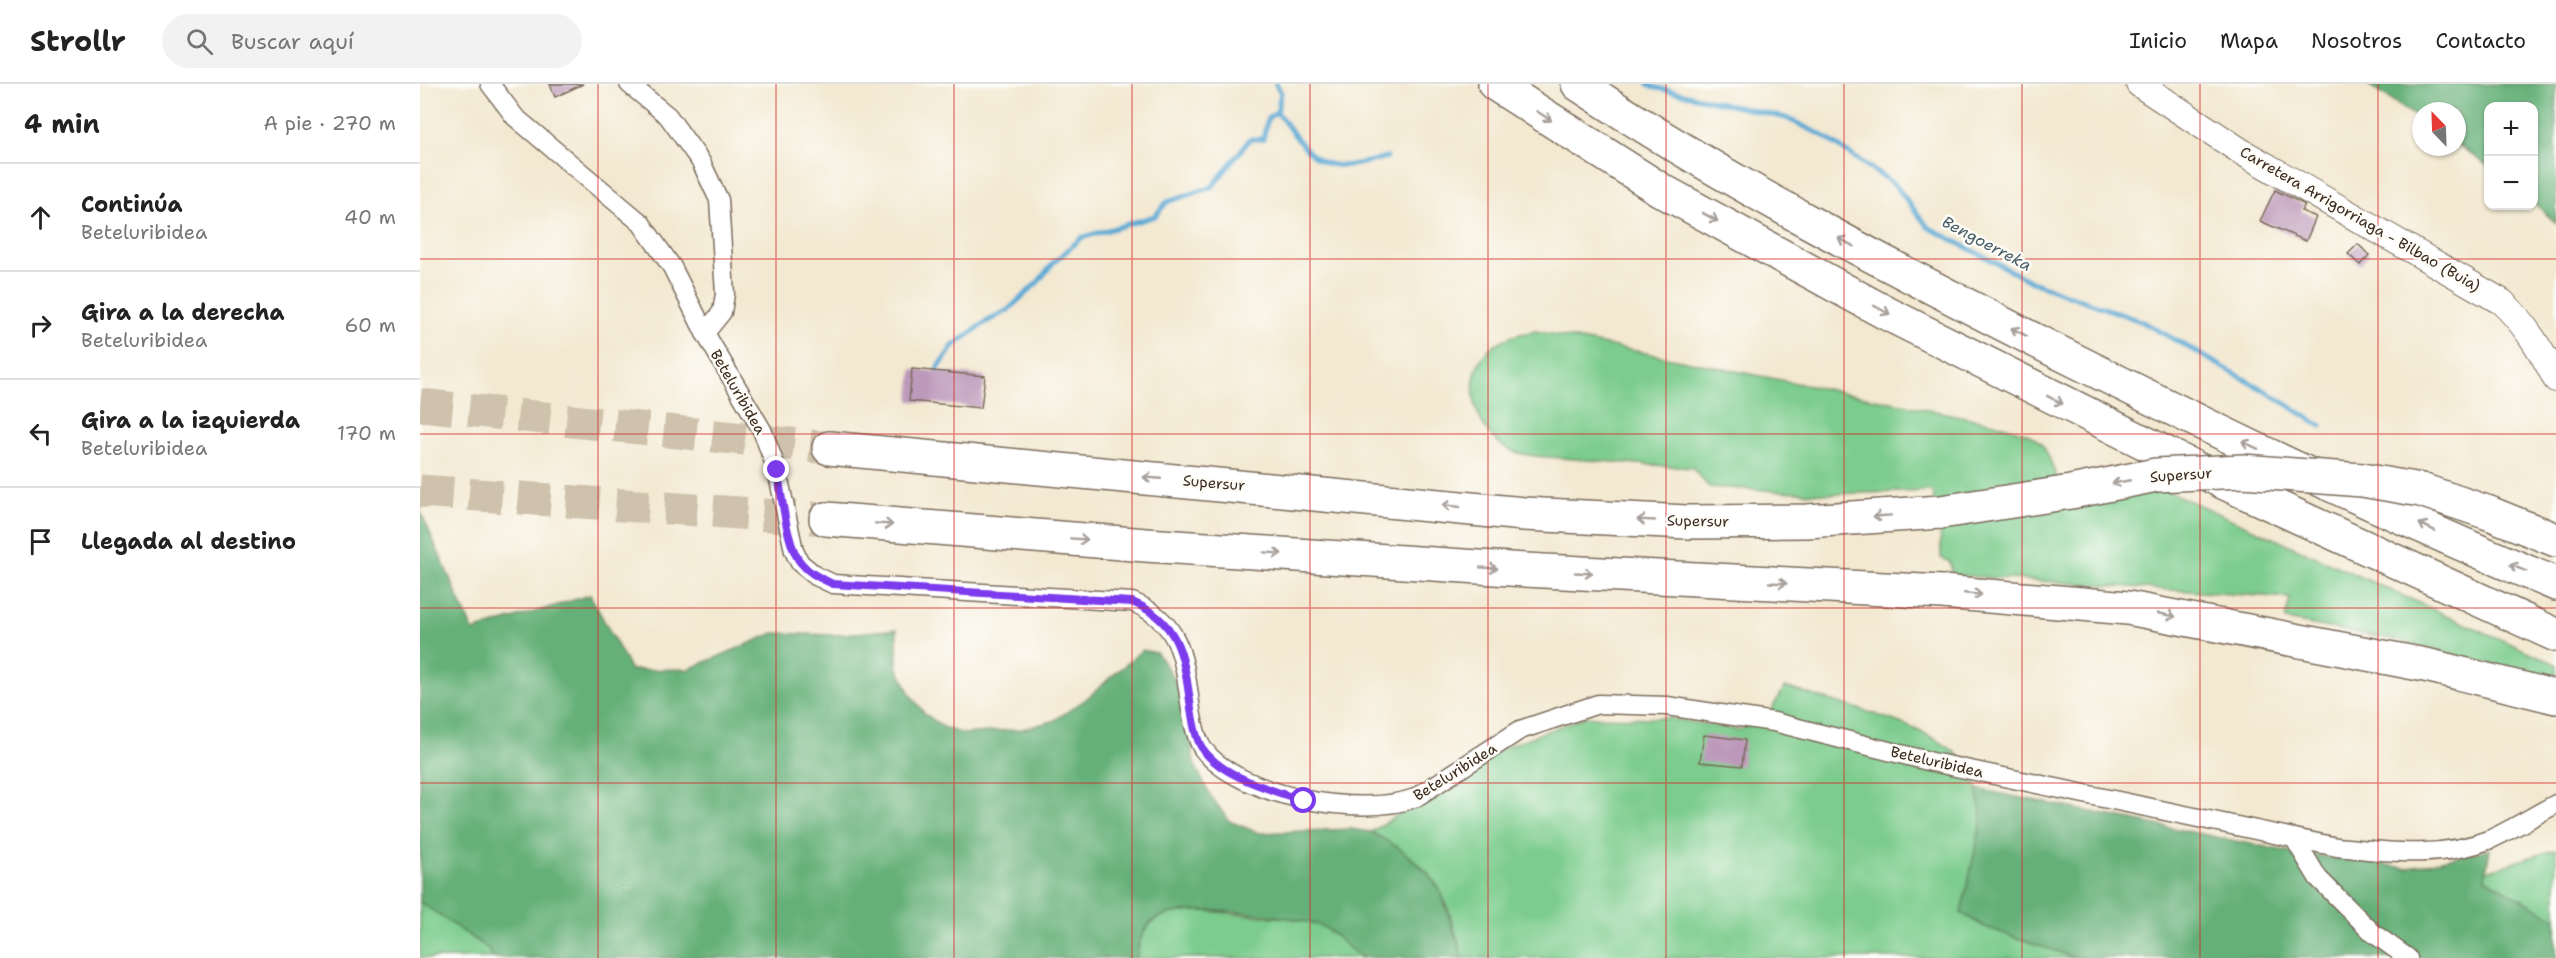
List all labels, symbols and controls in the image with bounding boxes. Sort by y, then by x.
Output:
search box [162,14,582,68]
text: Strollr [30,22,126,60]
icon: search [183,25,216,58]
text: Buscar aquí [231,27,354,56]
text: Inicio [2129,27,2187,55]
text: Mapa [2220,27,2278,55]
text: Nosotros [2311,27,2402,55]
text: Contacto [2435,27,2526,55]
north arrow [2412,102,2466,156]
map controls [2484,102,2538,210]
button: + [2484,102,2538,156]
text: 4 min [24,106,100,141]
text: A pie · 270 m [264,110,396,136]
one-way arrow [1535,110,1552,123]
street label: Carretera Arrigorriaga - Bilbao (Buia) [2236,142,2484,296]
button: − [2484,156,2538,210]
text: Continúa [81,190,183,219]
icon: ahead [24,201,57,234]
text: 40 m [344,204,396,230]
one-way arrow [1701,211,1718,223]
water label: Bengoerreka [1938,211,2035,276]
text: Beteluribidea [81,219,207,245]
one-way arrow [1837,236,1855,247]
text: Gira a la derecha [81,298,285,327]
one-way arrow [1872,305,1890,317]
icon: right [24,309,57,342]
text: 60 m [344,312,396,338]
one-way arrow [2010,325,2028,337]
text: Beteluribidea [81,327,207,353]
street label: Beteluribidea [706,346,771,439]
one-way arrow [2046,394,2064,406]
text: Gira a la izquierda [81,406,300,435]
icon: left [24,417,57,450]
text: 170 m [337,420,396,446]
text: Beteluribidea [81,435,207,461]
one-way arrow [2242,439,2260,450]
route end [763,456,789,482]
street label: Supersur [2149,463,2213,487]
street label: Supersur [1182,470,1246,496]
one-way arrow [1143,472,1163,483]
one-way arrow [2112,477,2131,488]
one-way arrow [1442,500,1461,511]
street label: Supersur [1667,510,1729,532]
one-way arrow [1873,510,1893,521]
one-way arrow [1636,514,1656,525]
one-way arrow [874,519,894,530]
one-way arrow [2418,521,2436,533]
icon: arrive [24,525,57,558]
text: Llegada al destino [81,527,296,556]
one-way arrow [1068,534,1088,545]
one-way arrow [1263,548,1283,559]
one-way arrow [1478,562,1498,573]
one-way arrow [2509,562,2528,573]
one-way arrow [1573,568,1593,579]
one-way arrow [1768,578,1788,589]
one-way arrow [1962,589,1982,600]
one-way arrow [2156,610,2176,621]
street label: Beteluribidea [1410,738,1501,806]
street label: Beteluribidea [1889,742,1986,783]
route start [1290,787,1316,813]

